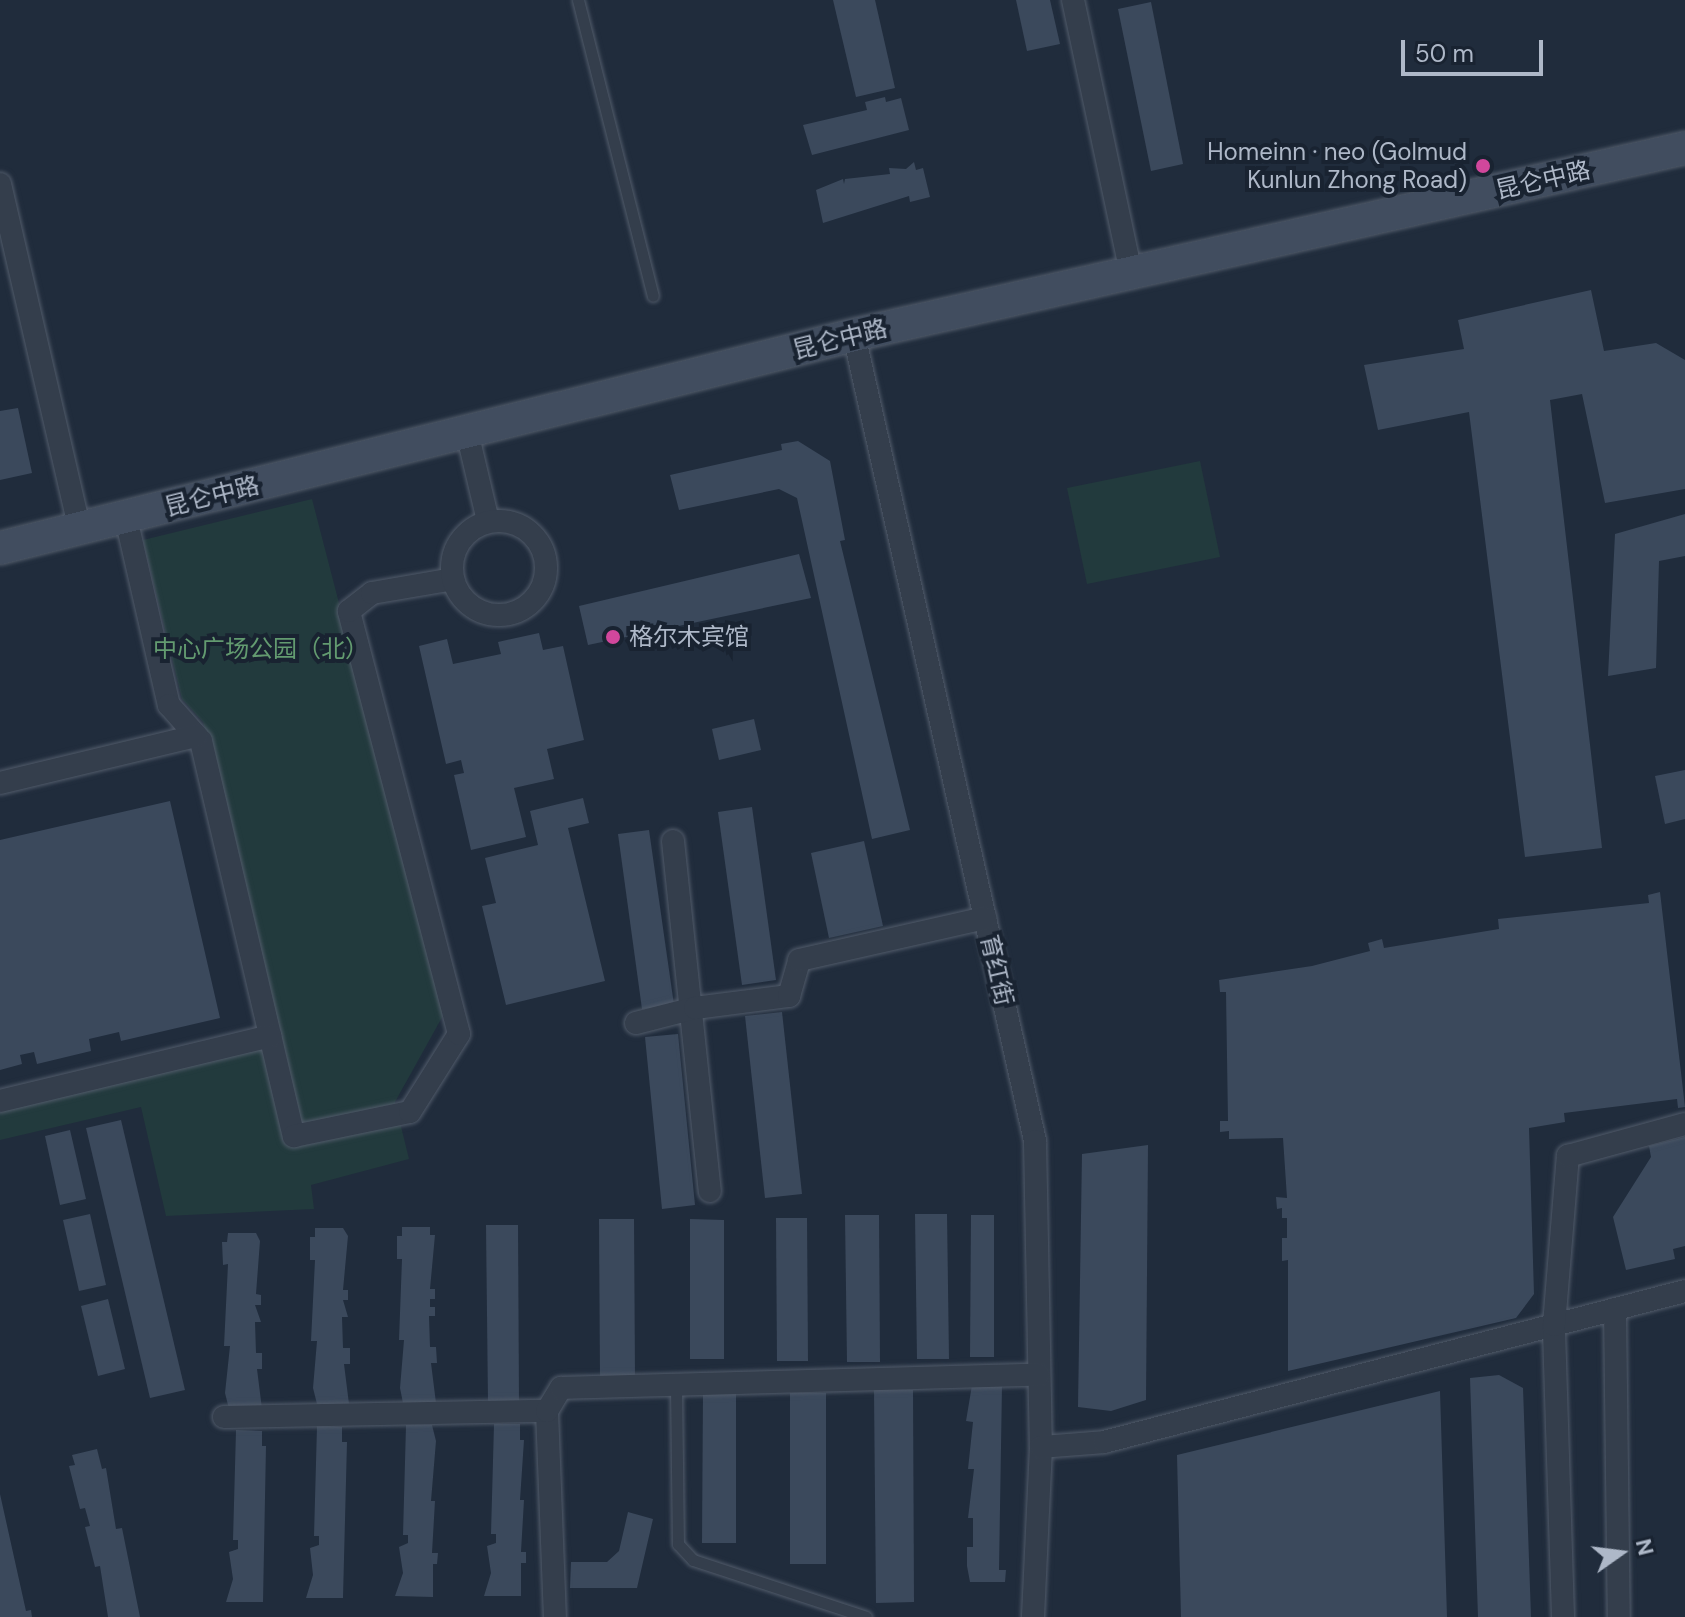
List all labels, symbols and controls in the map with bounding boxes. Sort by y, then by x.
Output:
scale bar [1405,24,1547,74]
text: 50 m [1415,38,1474,69]
place label: Homeinn · neo (Golmud Kunlun Zhong Road) [1207,138,1467,194]
street label: 昆仑中路 [1493,155,1593,205]
marker: Homeinn · neo (Golmud Kunlun Zhong Road) [1474,157,1492,175]
street label: 昆仑中路 [790,313,890,365]
street label: 昆仑中路 [162,470,262,522]
place label: 格尔木宾馆 [629,623,749,651]
marker: 格尔木宾馆 [604,628,622,646]
park label: 中心广场公园（北） [153,635,369,663]
street label: 育红街 [975,932,1019,1008]
north arrow [1581,1513,1661,1593]
text: N [1629,1536,1661,1558]

